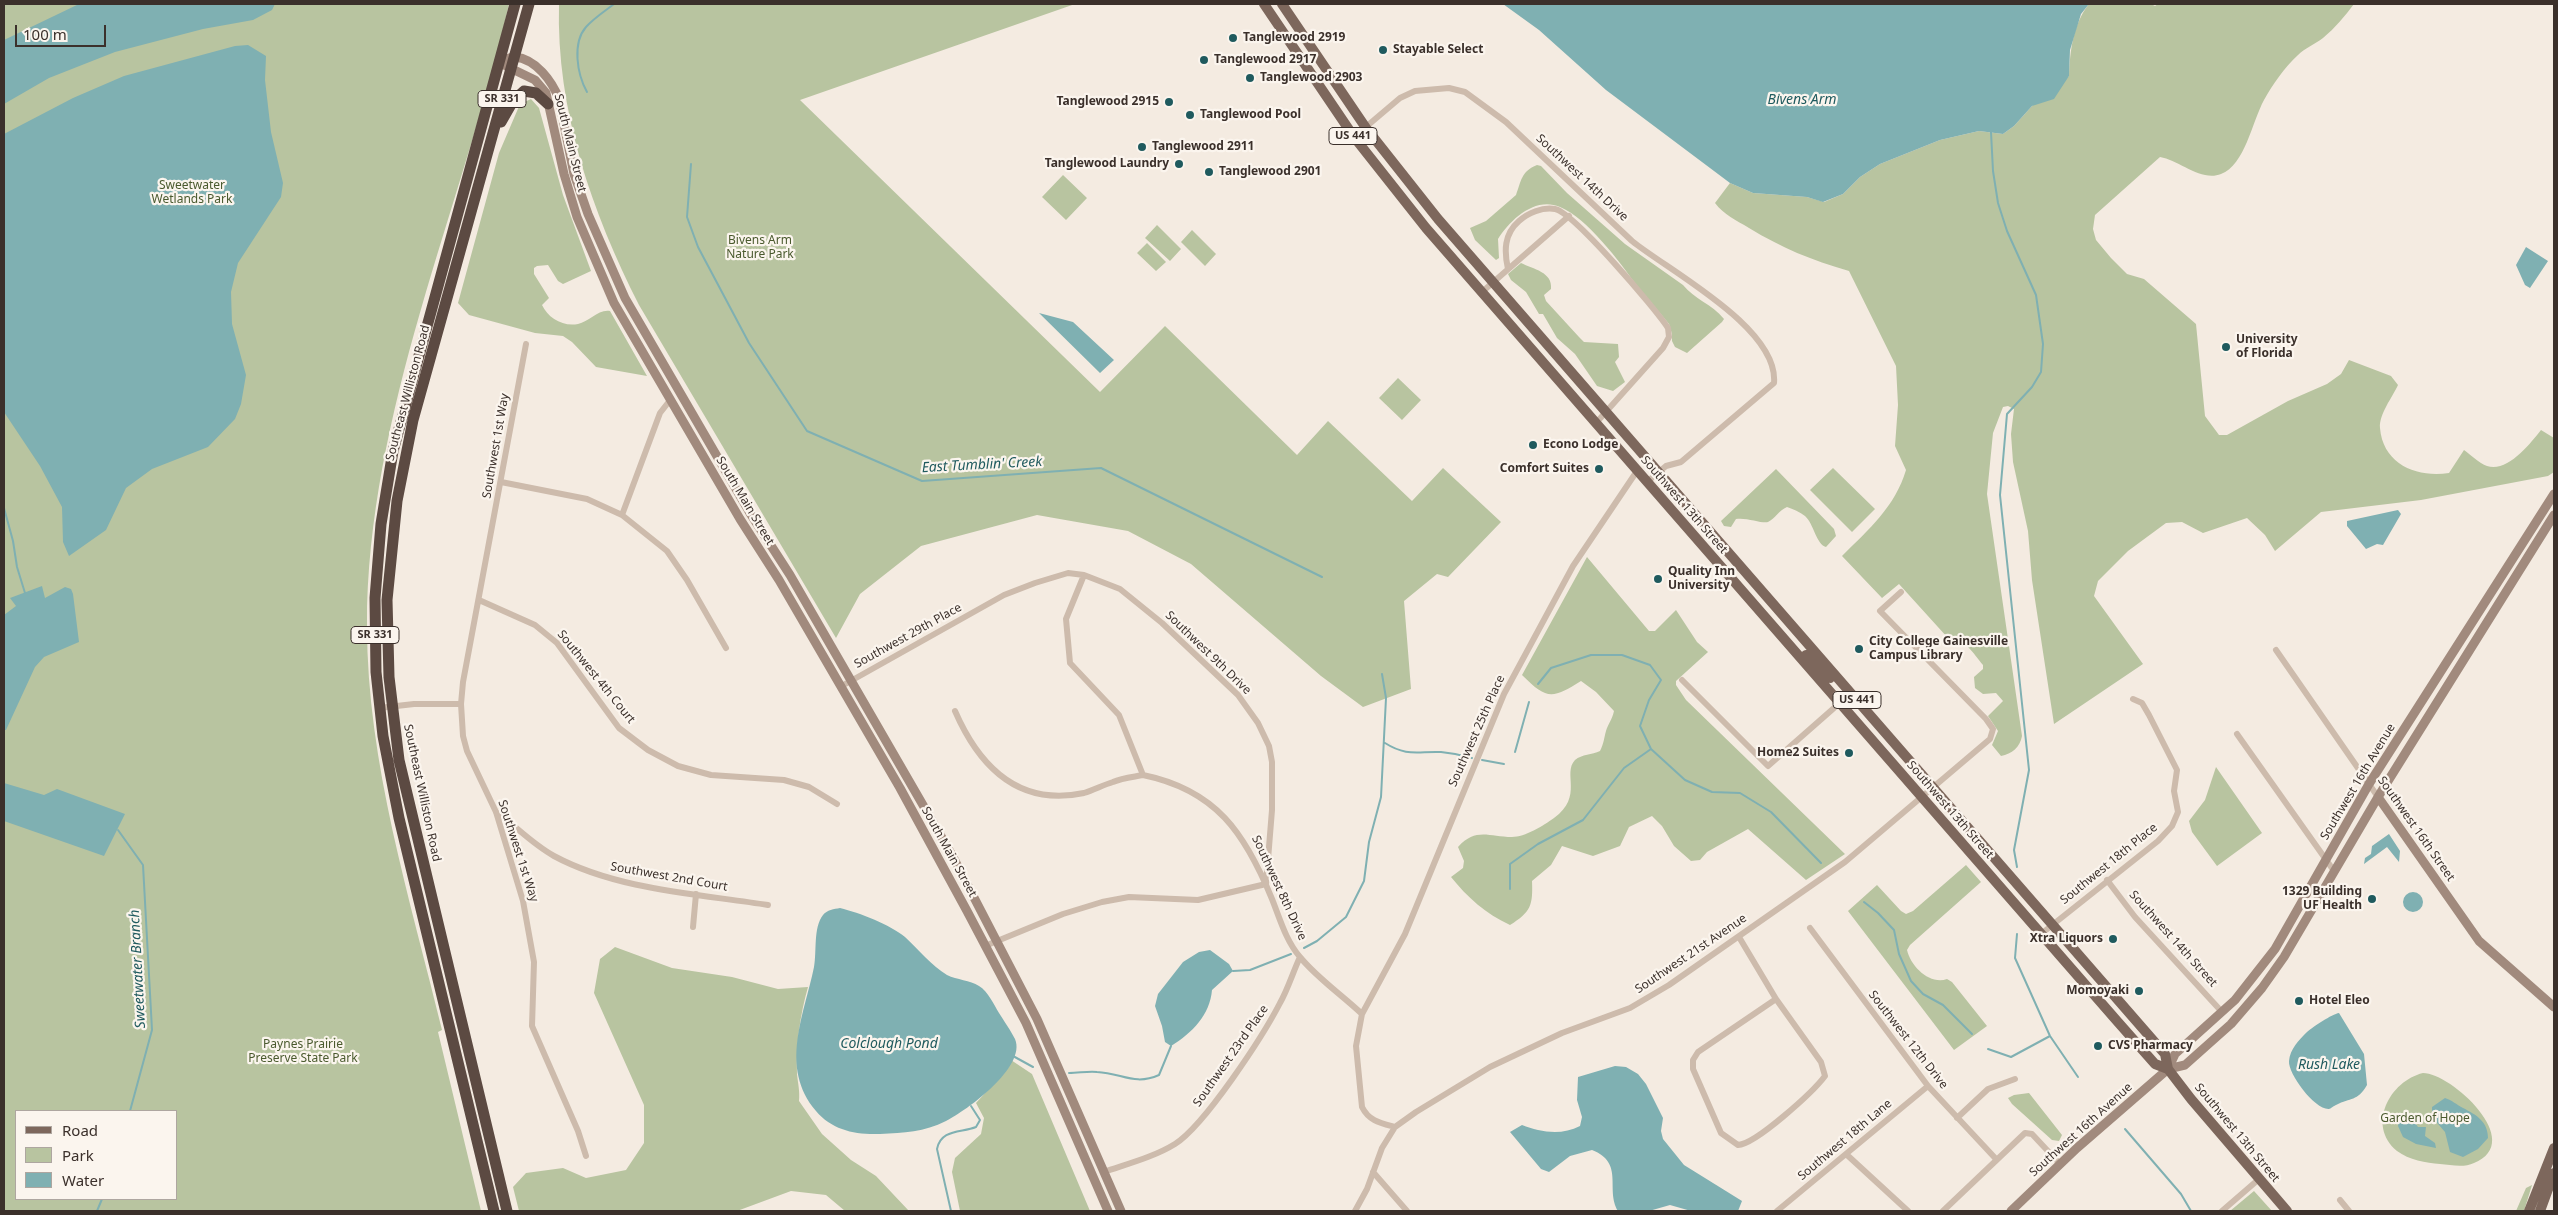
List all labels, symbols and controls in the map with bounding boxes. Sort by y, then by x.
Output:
scale bar [18,15,109,47]
text: 100 m [23,24,67,44]
place label: Tanglewood 2919 [1243,31,1345,45]
marker: Tanglewood 2919 [1227,32,1239,44]
place label: Stayable Select [1393,43,1483,57]
marker: Stayable Select [1377,44,1389,56]
place label: Tanglewood 2917 [1214,53,1316,67]
marker: Tanglewood 2917 [1198,54,1210,66]
place label: Tanglewood 2903 [1260,71,1362,85]
marker: Tanglewood 2903 [1244,72,1256,84]
road number: SR 331 [478,90,526,108]
street label: South Main Street [551,92,589,194]
water label: Bivens Arm [1767,92,1837,108]
place label: Tanglewood 2915 [1057,95,1159,109]
marker: Tanglewood 2915 [1163,96,1175,108]
place label: Tanglewood Pool [1200,108,1301,122]
marker: Tanglewood Pool [1184,109,1196,121]
road number: US 441 [1329,128,1377,144]
street label: Southwest 14th Drive [1533,132,1631,224]
place label: Tanglewood 2911 [1152,140,1254,154]
marker: Tanglewood 2911 [1136,141,1148,153]
place label: Tanglewood Laundry [1045,157,1169,171]
marker: Tanglewood Laundry [1173,158,1185,170]
place label: Tanglewood 2901 [1219,165,1321,179]
marker: Tanglewood 2901 [1203,166,1215,178]
park label: Sweetwater Wetlands Park [152,179,232,207]
park label: Bivens Arm Nature Park [726,234,794,262]
street label: Southeast Williston Road [383,324,433,462]
place label: University of Florida [2236,333,2298,361]
marker: University of Florida [2220,341,2232,353]
street label: Southwest 1st Way [480,392,512,500]
place label: Econo Lodge [1543,438,1618,452]
marker: Econo Lodge [1527,439,1539,451]
water label: East Tumblin' Creek [921,453,1043,477]
street label: Southwest 13th Street [1638,453,1730,557]
street label: South Main Street [713,454,777,548]
place label: Comfort Suites [1500,462,1589,476]
marker: Comfort Suites [1593,463,1605,475]
place label: Quality Inn University [1668,565,1735,593]
marker: Quality Inn University [1652,573,1664,585]
street label: Southwest 29th Place [852,600,964,672]
street label: Southwest 9th Drive [1162,608,1254,698]
road number: SR 331 [351,626,399,644]
street label: Southwest 4th Court [554,628,638,726]
place label: City College Gainesville Campus Library [1869,635,2008,663]
marker: City College Gainesville Campus Library [1853,643,1865,655]
street label: Southwest 25th Place [1446,673,1508,789]
road number: US 441 [1833,692,1881,708]
street label: Southwest 16th Avenue [2318,721,2398,843]
street label: Southeast Williston Road [400,723,444,863]
place label: Home2 Suites [1757,746,1839,760]
marker: Home2 Suites [1843,747,1855,759]
street label: Southwest 13th Street [1904,758,1996,862]
street label: Southwest 16th Street [2374,774,2458,884]
street label: Southwest 1st Way [495,798,541,904]
street label: South Main Street [918,804,980,900]
street label: Southwest 18th Place [2058,820,2160,908]
street label: Southwest 8th Drive [1248,833,1310,943]
street label: Southwest 2nd Court [609,860,729,894]
place label: 1329 Building UF Health [2282,885,2362,913]
street label: Southwest 14th Street [2126,888,2220,990]
marker: 1329 Building UF Health [2366,893,2378,905]
water label: Sweetwater Branch [126,909,150,1029]
street label: Southwest 21st Avenue [1632,911,1750,997]
place label: Xtra Liquors [2030,932,2103,946]
marker: Xtra Liquors [2107,933,2119,945]
place label: Momoyaki [2066,984,2129,998]
marker: Momoyaki [2133,985,2145,997]
street label: Southwest 12th Drive [1865,988,1951,1092]
place label: Hotel Eleo [2309,994,2370,1008]
marker: Hotel Eleo [2293,995,2305,1007]
street label: Southwest 23rd Place [1190,1002,1272,1110]
water label: Colclough Pond [840,1036,938,1052]
park label: Paynes Prairie Preserve State Park [248,1038,358,1066]
place label: CVS Pharmacy [2108,1039,2193,1053]
marker: CVS Pharmacy [2092,1040,2104,1052]
water label: Rush Lake [2298,1057,2360,1073]
street label: Southwest 16th Avenue [2027,1080,2135,1180]
street label: Southwest 13th Street [2191,1081,2283,1185]
street label: Southwest 18th Lane [1795,1096,1895,1184]
legend [15,1110,178,1200]
park label: Garden of Hope [2380,1112,2470,1126]
text: Road [62,1120,98,1140]
text: Park [62,1145,94,1165]
text: Water [62,1170,104,1190]

